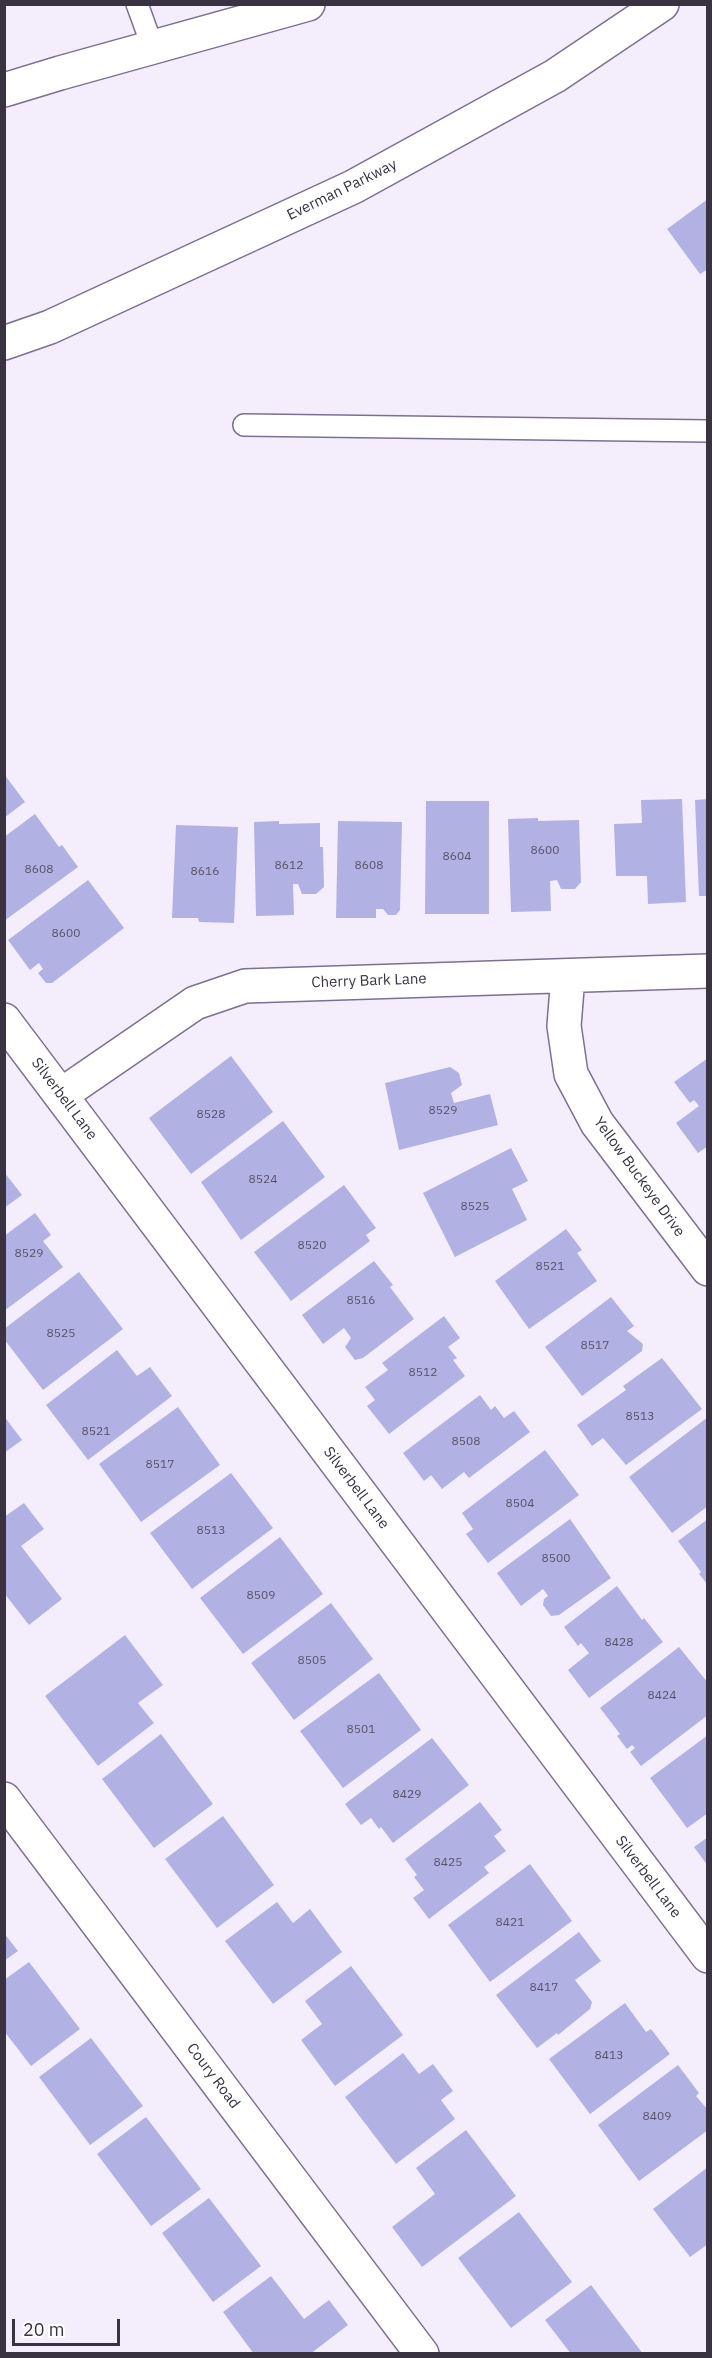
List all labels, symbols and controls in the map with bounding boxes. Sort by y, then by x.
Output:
street label: Everman Parkway [284,156,400,224]
house number: 8600 [531,844,559,858]
house number: 8604 [443,850,471,864]
house number: 8612 [275,859,303,873]
house number: 8608 [355,859,383,873]
house number: 8608 [25,863,53,877]
house number: 8616 [191,865,219,879]
house number: 8600 [52,927,80,941]
street label: Cherry Bark Lane [311,970,427,992]
street label: Silverbell Lane [27,1054,101,1144]
house number: 8529 [429,1104,457,1118]
house number: 8528 [197,1108,225,1122]
street label: Yellow Buckeye Drive [590,1114,688,1240]
house number: 8524 [249,1173,277,1187]
house number: 8525 [461,1200,489,1214]
house number: 8520 [298,1239,326,1253]
house number: 8529 [15,1247,43,1261]
house number: 8521 [536,1260,564,1274]
house number: 8516 [347,1294,375,1308]
house number: 8525 [47,1327,75,1341]
house number: 8517 [581,1339,609,1353]
house number: 8512 [409,1366,437,1380]
house number: 8513 [626,1410,654,1424]
house number: 8521 [82,1425,110,1439]
house number: 8508 [452,1435,480,1449]
street label: Silverbell Lane [319,1443,393,1533]
house number: 8517 [146,1458,174,1472]
house number: 8504 [506,1497,534,1511]
house number: 8513 [197,1524,225,1538]
house number: 8500 [542,1552,570,1566]
house number: 8509 [247,1589,275,1603]
house number: 8428 [605,1636,633,1650]
house number: 8505 [298,1654,326,1668]
house number: 8424 [648,1689,676,1703]
house number: 8501 [347,1723,375,1737]
house number: 8429 [393,1788,421,1802]
street label: Silverbell Lane [611,1832,685,1922]
house number: 8425 [434,1856,462,1870]
house number: 8421 [496,1916,524,1930]
house number: 8417 [530,1981,558,1995]
street label: Coury Road [183,2040,243,2112]
house number: 8413 [595,2049,623,2063]
house number: 8409 [643,2110,671,2124]
scale bar [15,2307,123,2345]
text: 20 m [23,2318,65,2341]

